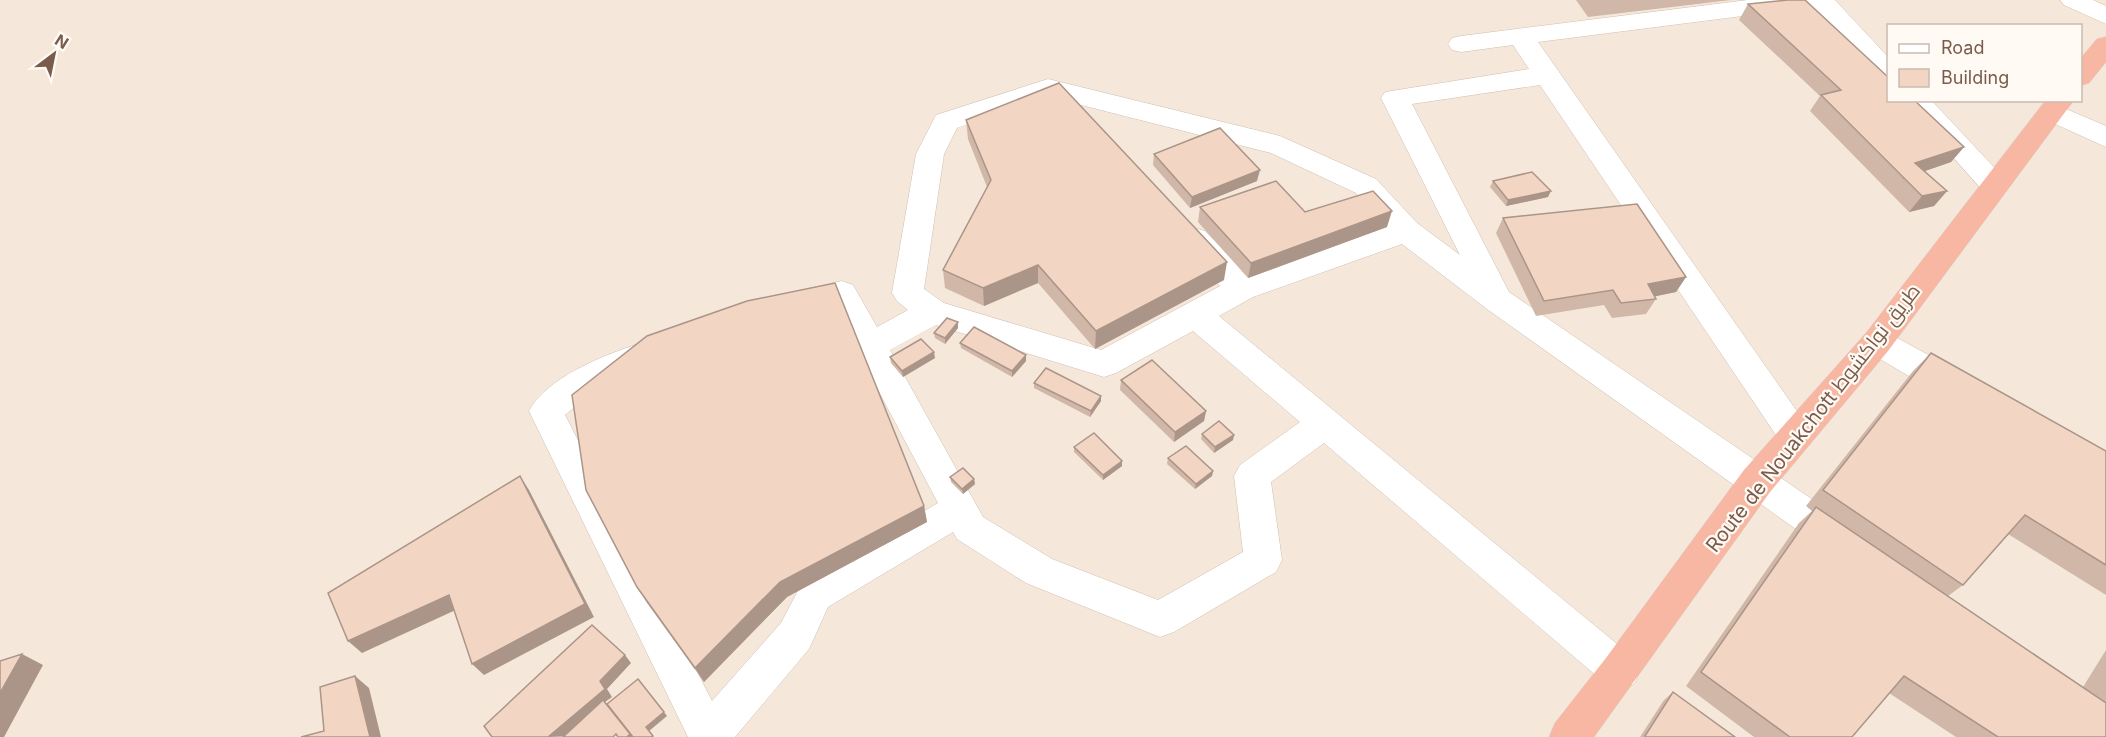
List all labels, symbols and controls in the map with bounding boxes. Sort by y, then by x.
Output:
north arrow [24,24,84,84]
legend [1887,24,2082,102]
text: N [51,30,72,53]
text: Road [1941,37,1984,58]
text: Building [1941,67,2009,88]
street label: Route de Nouakchott طريق نواكشوط [1701,279,1926,558]

